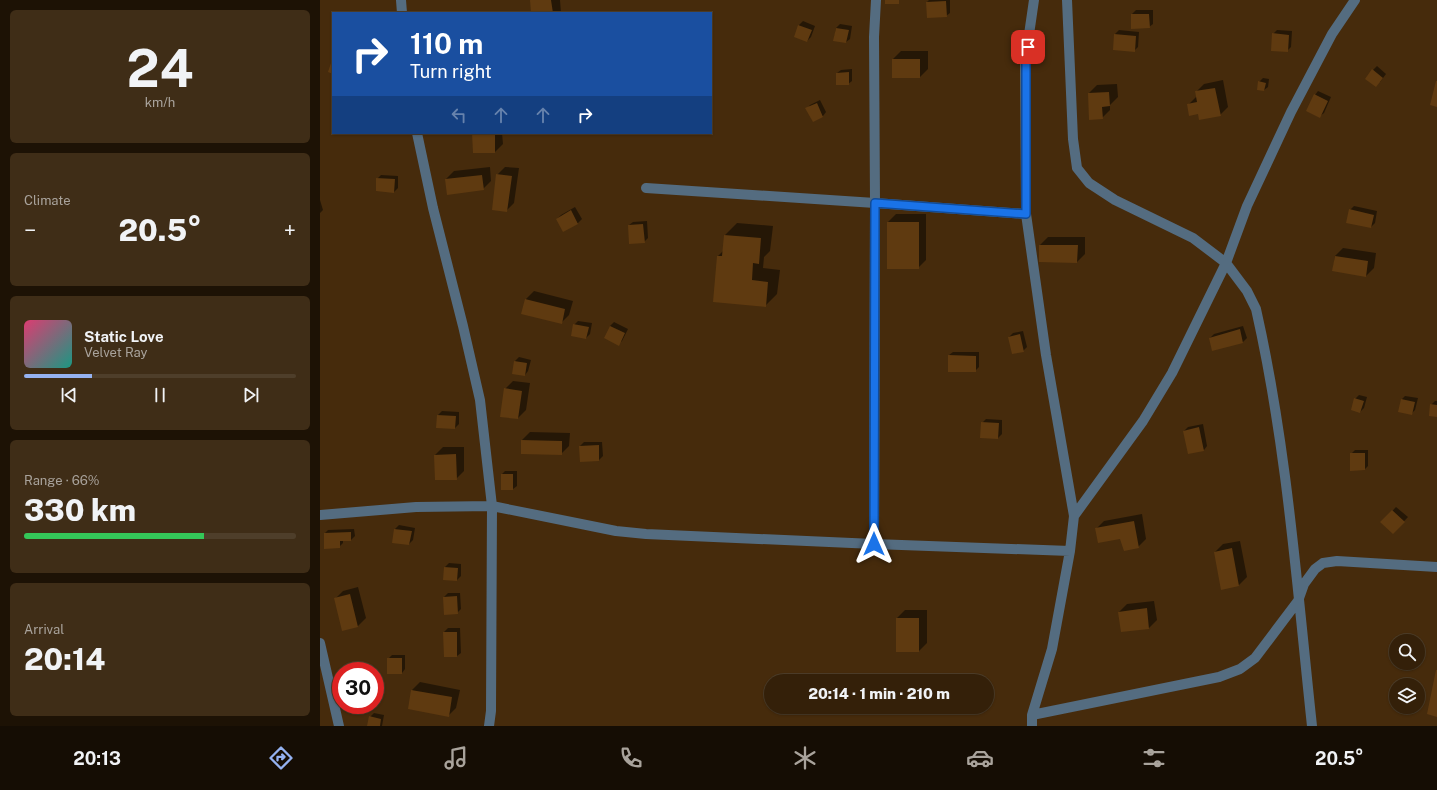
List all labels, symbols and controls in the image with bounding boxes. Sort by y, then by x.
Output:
text: 110 m [410,27,483,60]
icon: right [344,28,396,80]
pin [1011,30,1045,64]
icon: arrive [1017,36,1039,58]
text: 24 [126,38,194,99]
text: Turn right [410,61,492,82]
text: km/h [145,95,175,110]
icon: left [448,104,470,126]
icon: ahead [490,104,512,126]
icon: ahead [532,104,554,126]
icon: right [574,104,596,126]
text: Climate [24,193,71,208]
text: 20.5° [118,212,202,248]
text: − [24,217,36,243]
text: + [284,217,296,243]
text: Static Love [84,328,164,345]
text: Velvet Ray [84,345,148,360]
icon: previous [58,384,80,406]
icon: pause [149,384,171,406]
icon: next [240,384,262,406]
text: Range · 66% [24,473,100,488]
text: 330 km [24,492,136,528]
position arrow [853,523,895,565]
text: Arrival [24,622,64,637]
map controls [1389,634,1425,714]
button: search [1389,634,1425,670]
text: 20:14 [24,641,105,677]
speed limit sign: 30 [332,662,384,714]
button: layers [1389,678,1425,714]
text: 20:14 · 1 min · 210 m [808,685,950,702]
icon: directions [267,744,295,772]
icon: music [442,744,470,772]
icon: phone [617,744,645,772]
icon: climate [791,744,819,772]
icon: car [966,744,994,772]
icon: filters [1140,744,1168,772]
text: 20:13 [73,748,121,769]
text: 20.5° [1315,748,1364,769]

